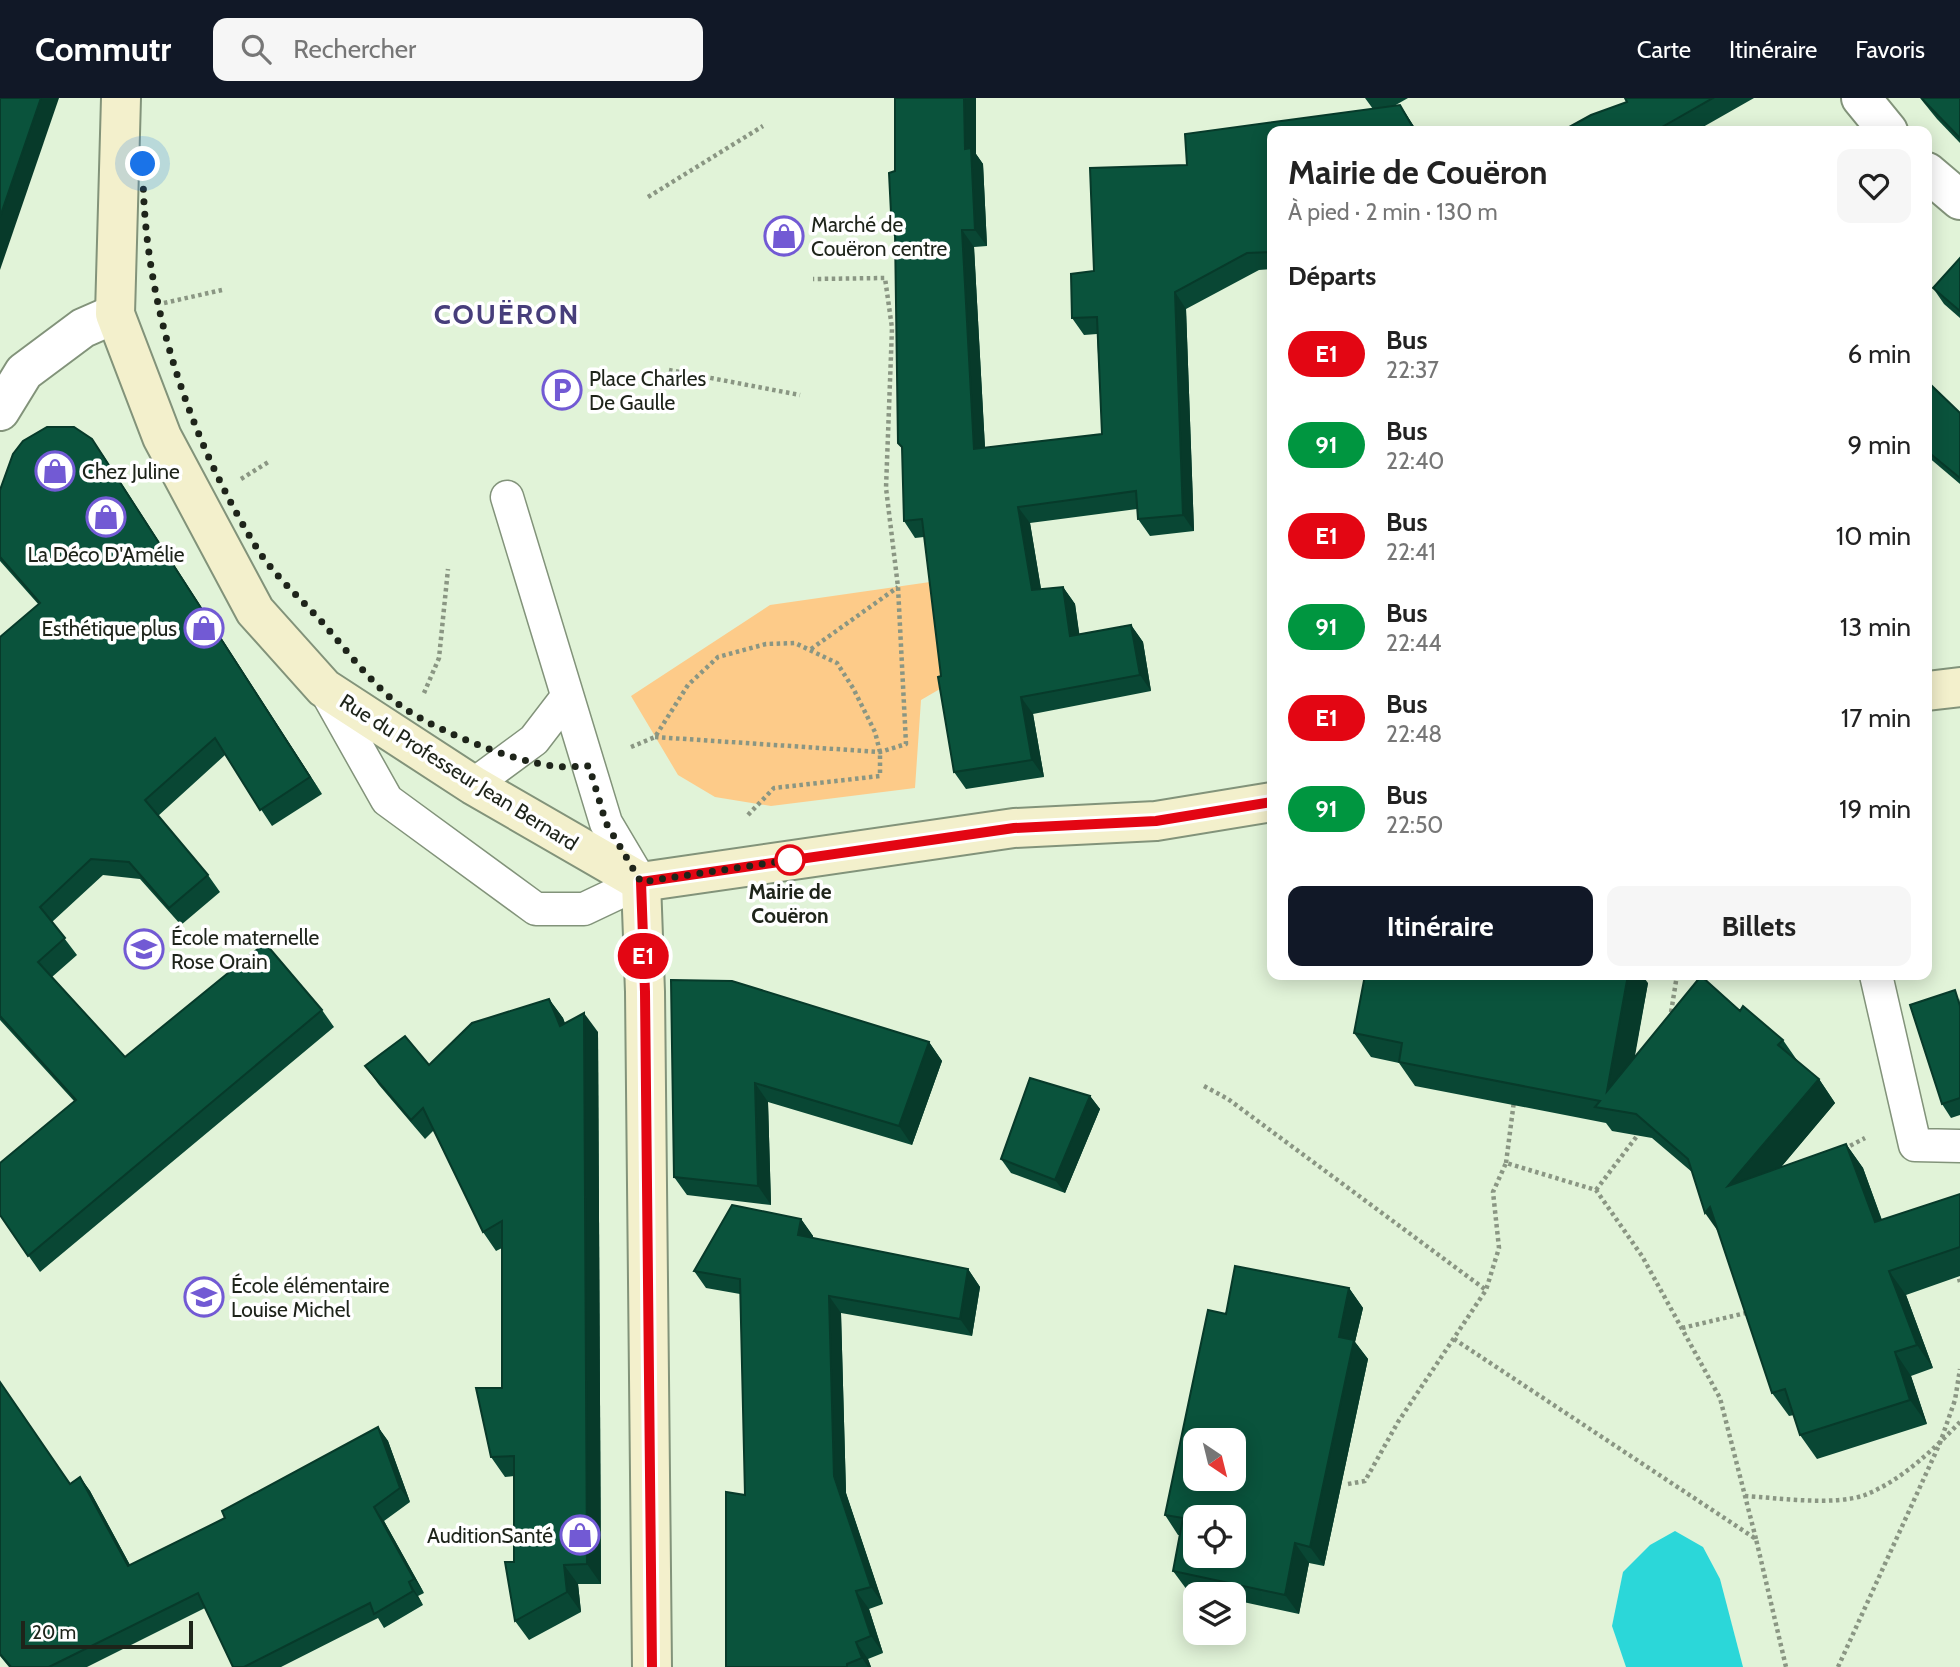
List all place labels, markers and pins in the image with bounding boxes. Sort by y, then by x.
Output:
place label: Marché de Couëron centre [811,212,947,261]
shop icon: Marché de Couëron centre [763,215,805,257]
place label: Place Charles De Gaulle [589,366,706,415]
parking icon: Place Charles De Gaulle [541,369,583,411]
shop icon: Chez Juline [34,450,76,492]
place label: Chez Juline [82,459,180,484]
shop icon: La Déco D'Amélie [85,496,127,538]
place label: La Déco D'Amélie [27,542,185,567]
shop icon: Esthétique plus [183,607,225,649]
place label: Esthétique plus [42,616,177,641]
marker: Mairie de Couëron [775,845,805,875]
place label: Mairie de Couëron [748,879,832,928]
place label: École maternelle Rose Orain [171,925,320,974]
school or university icon: École maternelle Rose Orain [123,928,165,970]
place label: École élémentaire Louise Michel [231,1273,390,1322]
school or university icon: École élémentaire Louise Michel [183,1276,225,1318]
shop icon: AuditionSanté [559,1514,601,1556]
place label: AuditionSanté [427,1523,553,1548]

